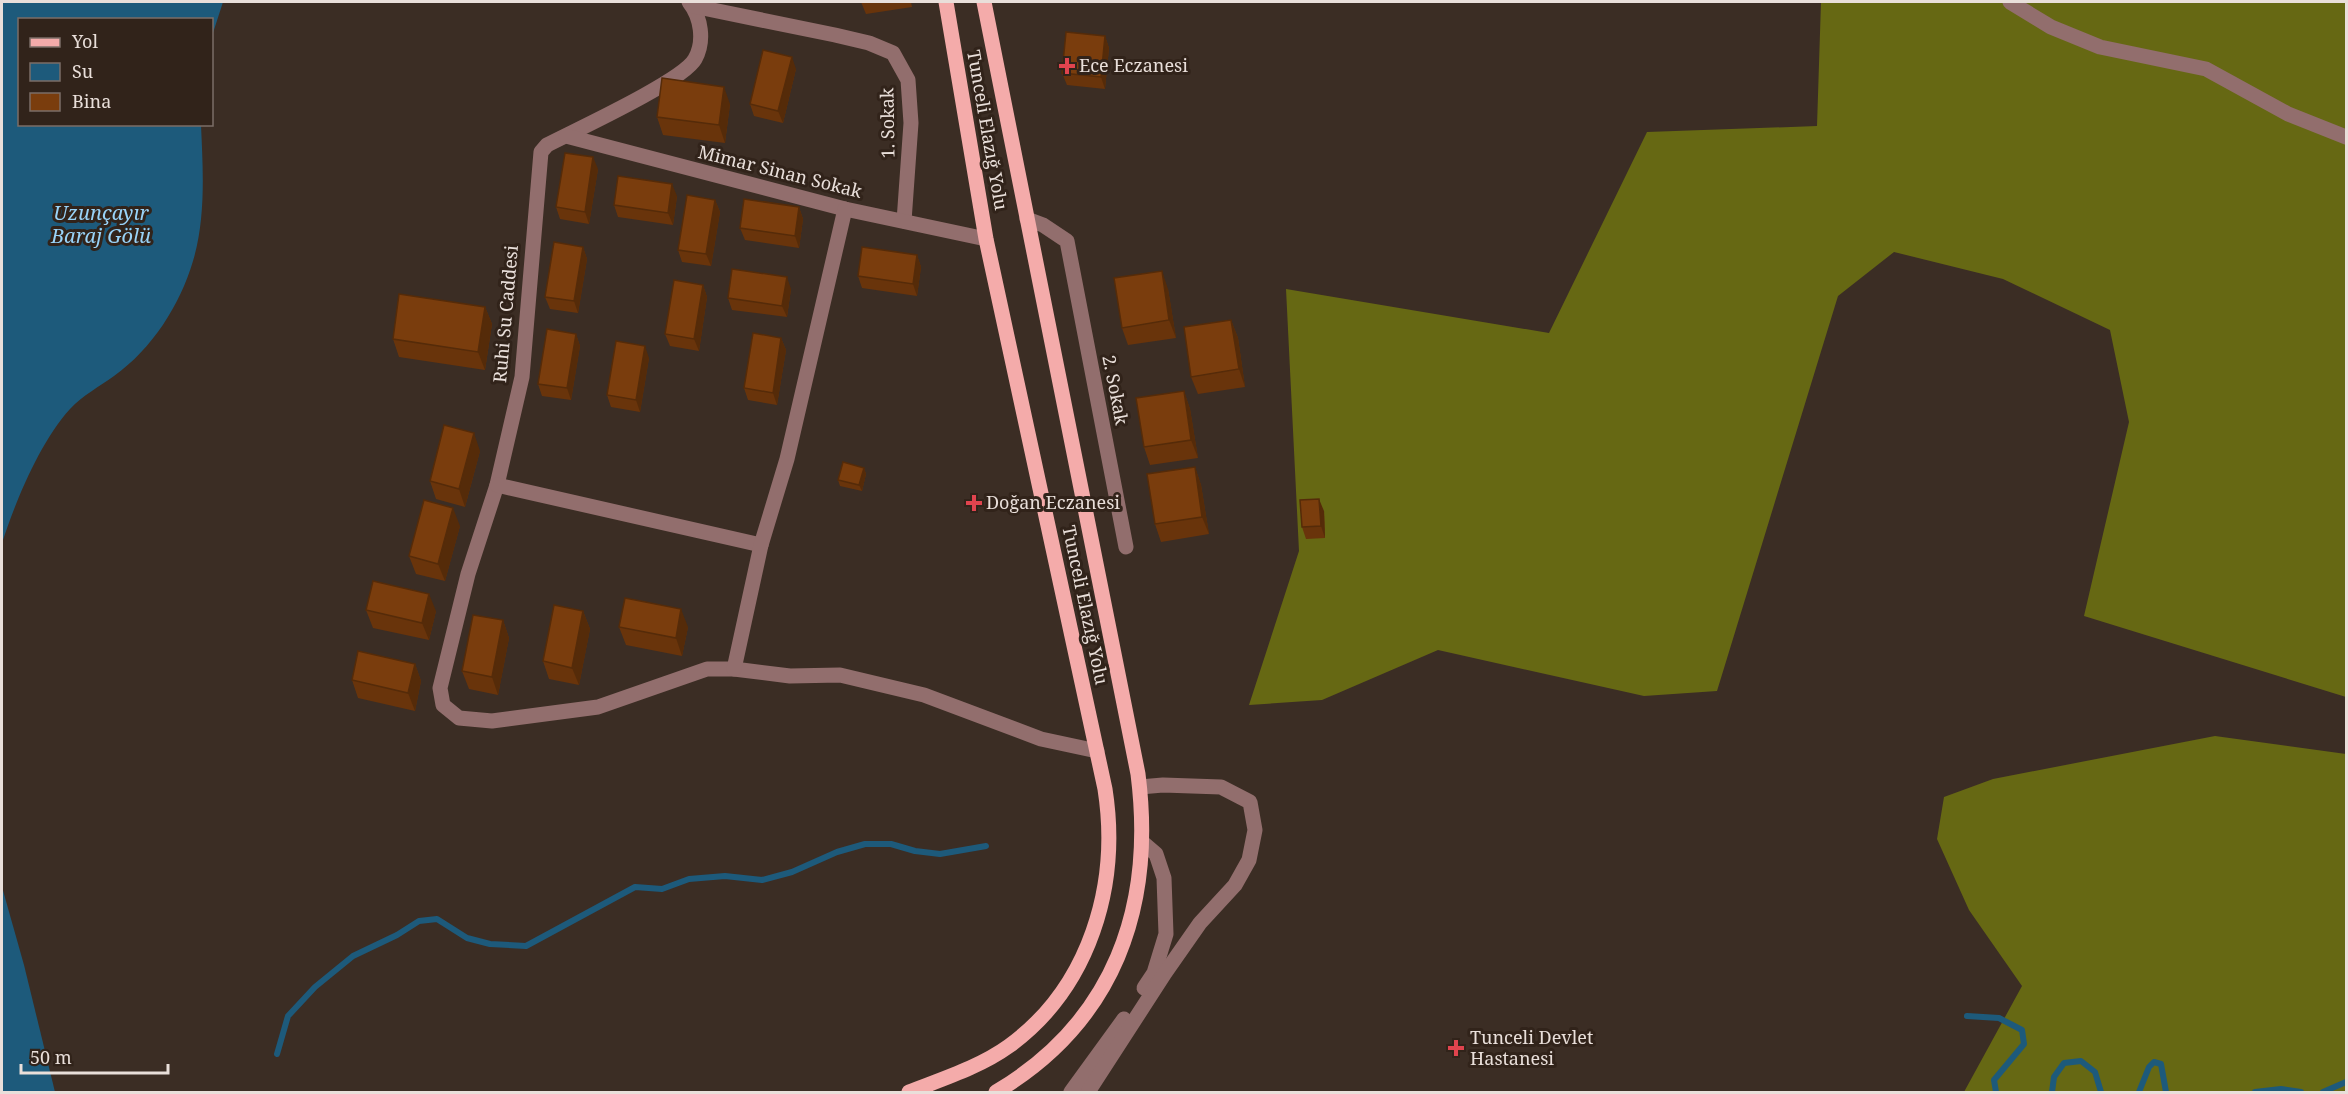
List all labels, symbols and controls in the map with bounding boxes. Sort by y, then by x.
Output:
legend [18,18,213,126]
text: Yol [71,29,98,53]
street label: Tunceli Elazığ Yolu [962,48,1014,212]
place label: Ece Eczanesi [1079,53,1188,77]
text: Su [72,59,94,83]
marker: Ece Eczanesi [1060,59,1074,73]
street label: 1. Sokak [874,87,900,159]
text: Bina [72,89,111,113]
street label: Mimar Sinan Sokak [696,139,865,203]
water label: Uzunçayır Baraj Gölü [50,199,151,249]
street label: Ruhi Su Caddesi [487,244,523,384]
street label: 2. Sokak [1097,353,1135,427]
place label: Doğan Eczanesi [986,490,1120,514]
marker: Doğan Eczanesi [967,496,981,510]
street label: Tunceli Elazığ Yolu [1057,523,1115,687]
place label: Tunceli Devlet Hastanesi [1470,1025,1593,1070]
scale bar [21,1037,168,1075]
marker: Tunceli Devlet Hastanesi [1447,1039,1465,1057]
text: 50 m [30,1045,72,1069]

